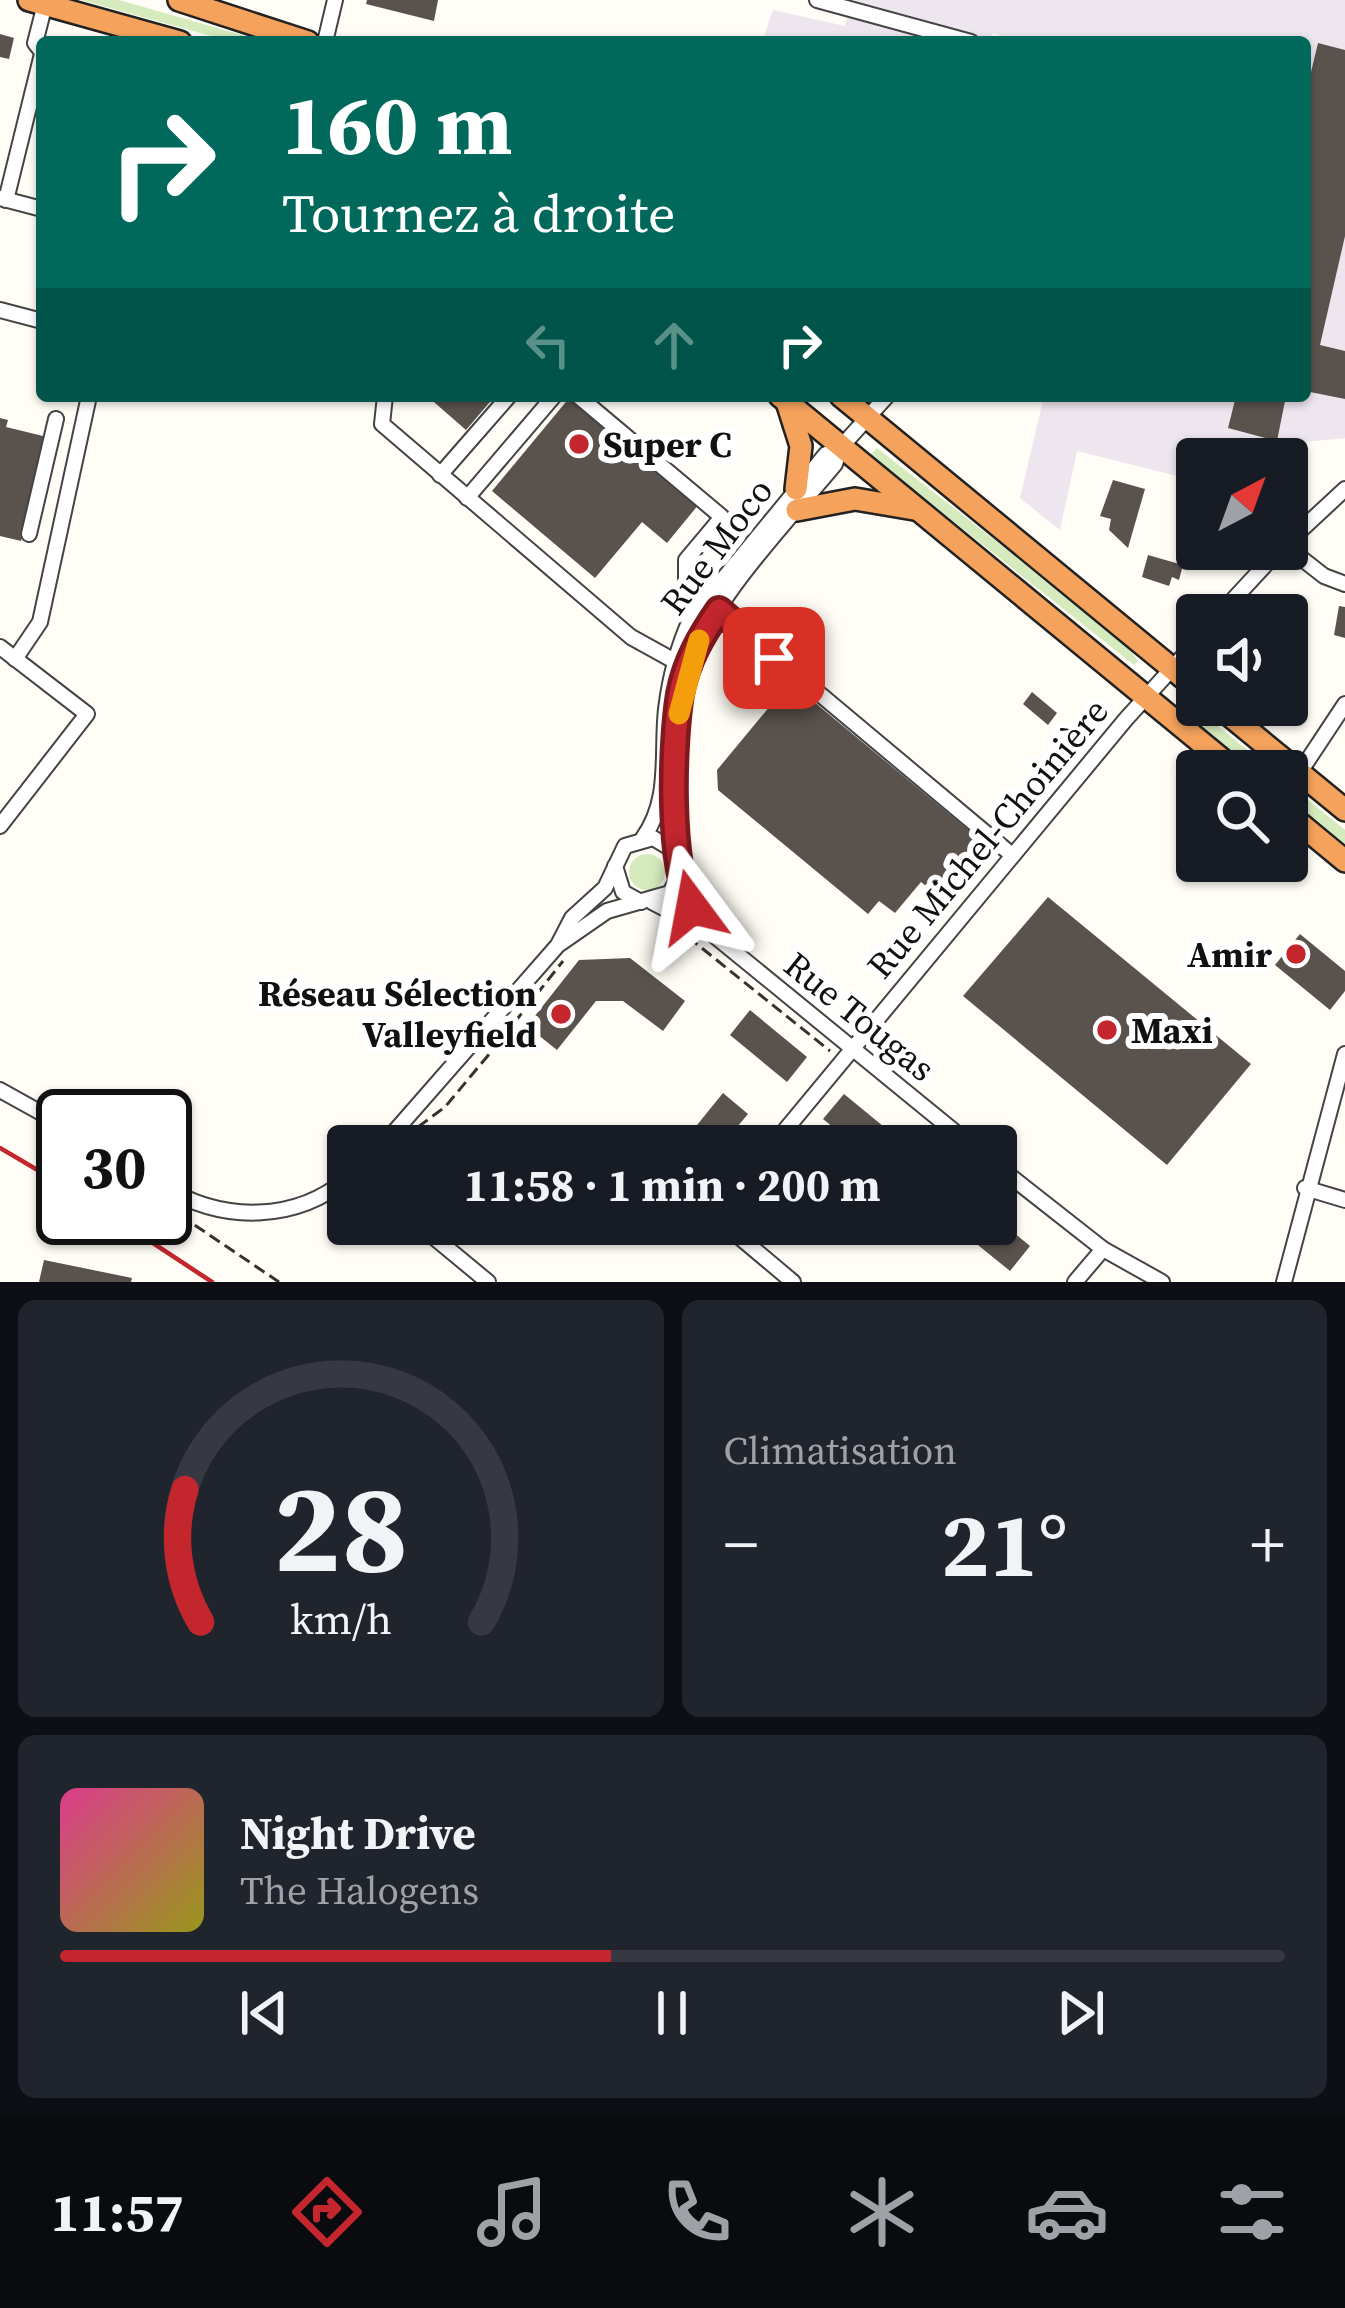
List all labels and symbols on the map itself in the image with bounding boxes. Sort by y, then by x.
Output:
place label: Super C [603,420,732,469]
marker: Super C [566,431,592,457]
north arrow [1176,438,1308,570]
street label: Rue Moco [649,468,784,625]
pin [723,607,825,709]
street label: Rue Michel-Choinière [856,688,1119,989]
position arrow [629,844,755,970]
place label: Amir [1187,930,1272,979]
street label: Rue Tougas [774,940,945,1092]
marker: Amir [1283,941,1309,967]
place label: Réseau Sélection Valleyfield [258,969,537,1059]
marker: Réseau Sélection Valleyfield [548,1001,574,1027]
place label: Maxi [1131,1006,1213,1055]
marker: Maxi [1094,1017,1120,1043]
speed limit sign: 30 [36,1089,192,1245]

